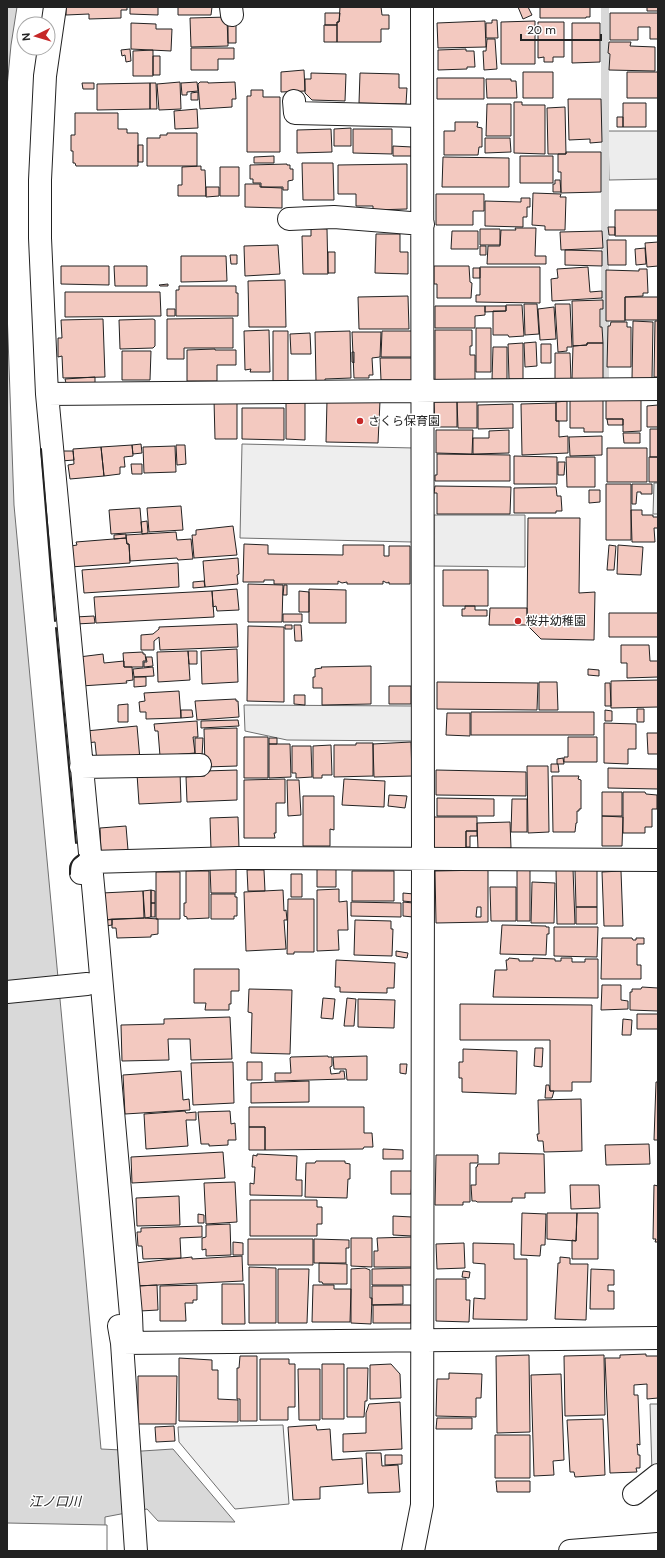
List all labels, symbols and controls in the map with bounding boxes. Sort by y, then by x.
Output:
north arrow [16,16,56,56]
scale bar [521,16,601,42]
text: 20 m [527,22,556,38]
text: N [19,32,33,41]
place label: さくら保育園 [368,413,440,429]
marker: さくら保育園 [355,416,365,426]
place label: 桜井幼稚園 [526,613,586,629]
marker: 桜井幼稚園 [513,616,523,626]
water label: 江ノ口川 [29,1493,83,1510]

